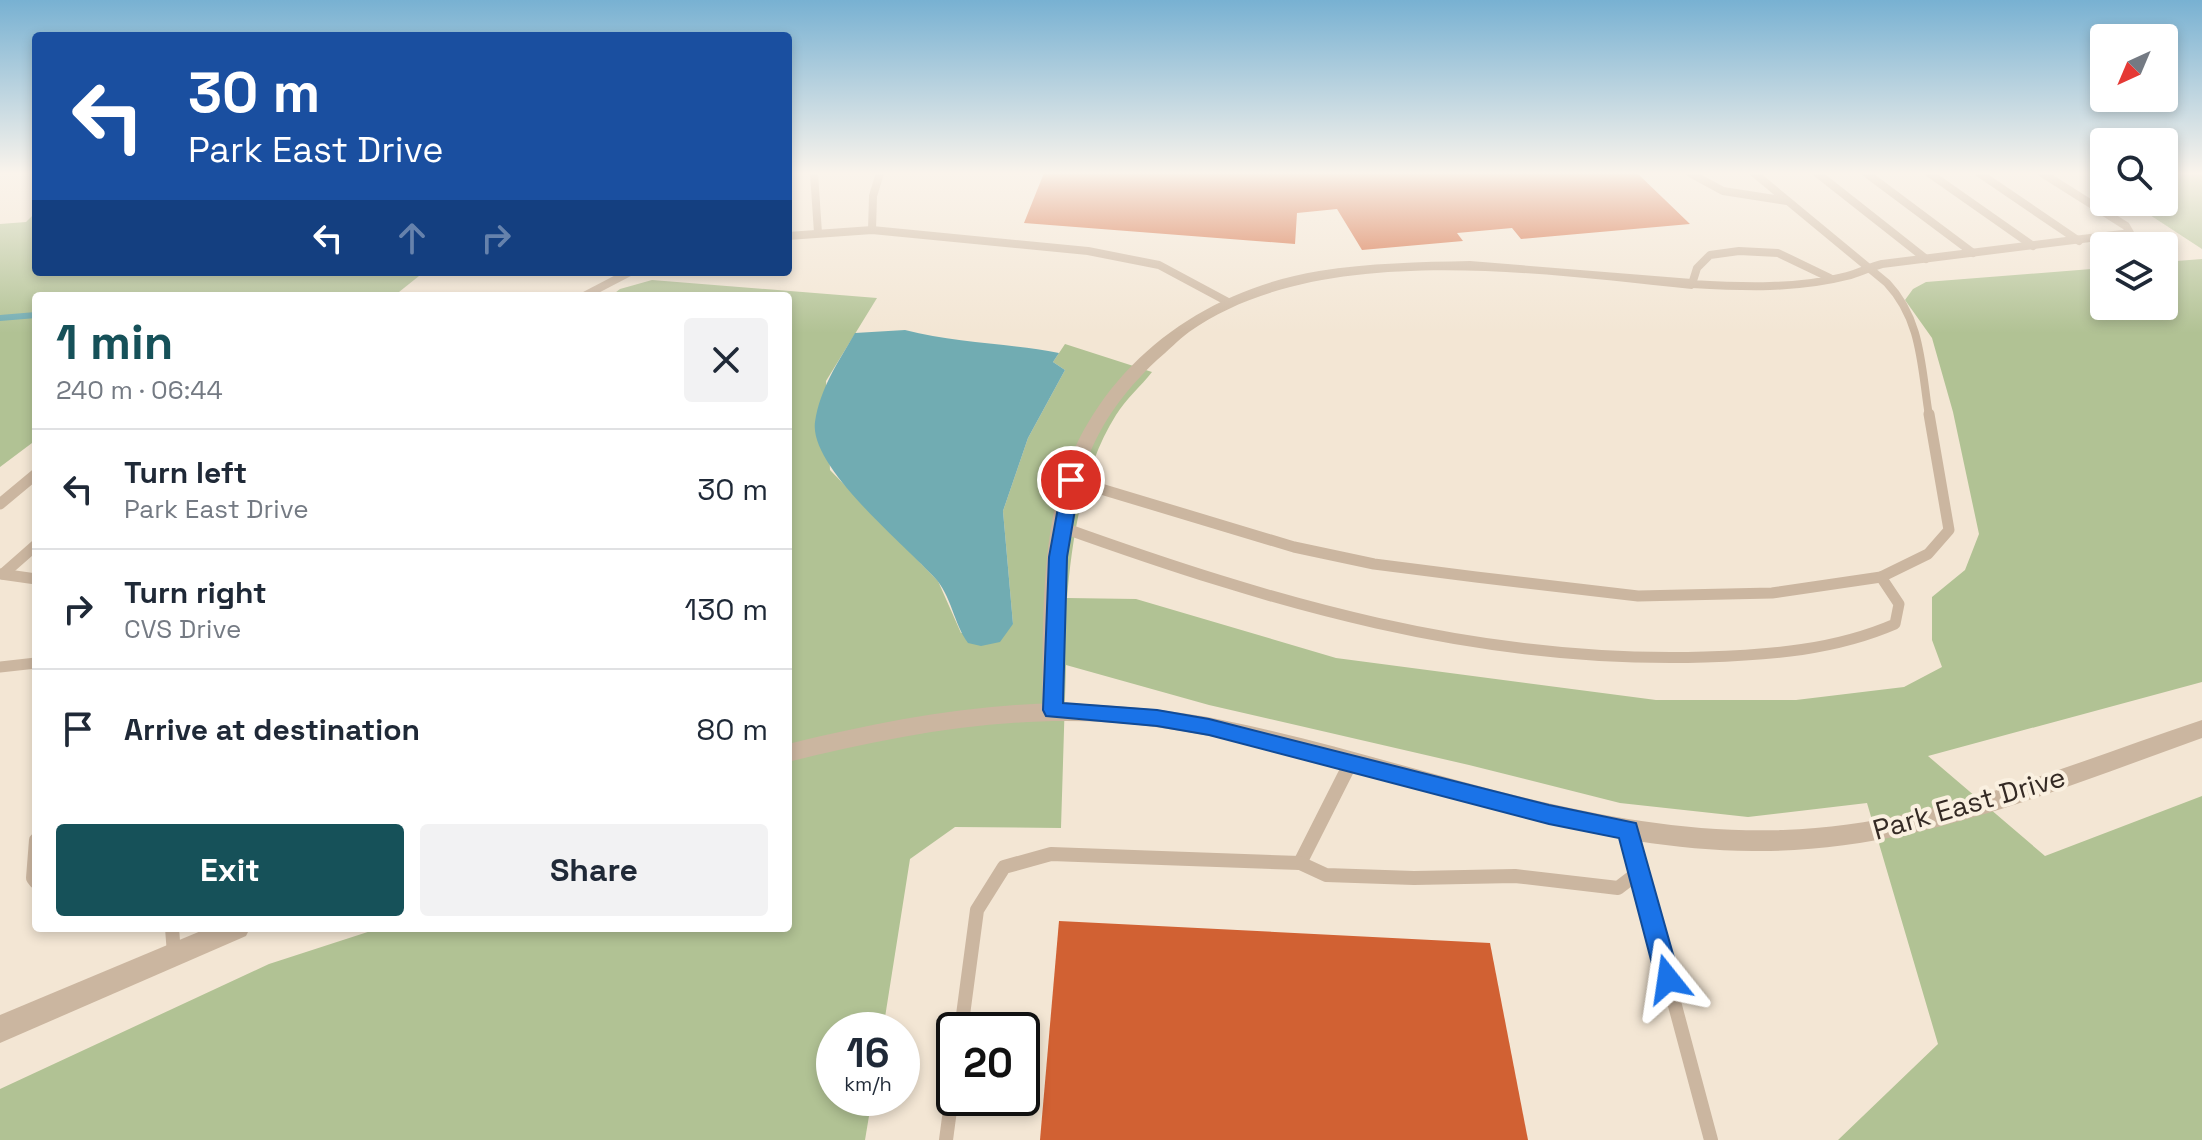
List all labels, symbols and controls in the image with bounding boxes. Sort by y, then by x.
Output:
north arrow [2090,24,2178,112]
map controls [2090,24,2178,320]
text: 30 m [188,57,320,128]
icon: left [56,64,160,168]
text: Park East Drive [188,127,444,173]
button: search [2090,128,2178,216]
icon: left [306,216,350,260]
icon: ahead [390,216,434,260]
icon: right [474,216,518,260]
button: layers [2090,232,2178,320]
text: 1 min [56,312,173,373]
button: close [684,318,768,402]
text: 240 m · 06:44 [56,373,223,407]
pin [1037,446,1105,514]
text: Turn left [124,453,247,492]
icon: arrive [1049,458,1093,502]
icon: left [56,467,100,511]
text: 30 m [697,470,768,509]
text: Park East Drive [124,492,309,526]
text: Turn right [124,573,267,612]
icon: right [56,587,100,631]
text: 130 m [685,590,768,629]
text: CVS Drive [124,612,241,646]
icon: arrive [56,707,100,751]
text: Arrive at destination [124,710,420,749]
text: 80 m [697,710,768,749]
street label: Park East Drive [1868,758,2070,848]
button: Exit [56,824,404,916]
button: Share [420,824,768,916]
position arrow [1626,937,1710,1021]
speed limit sign: 20 [936,1012,1040,1116]
text: 16 [847,1028,889,1079]
text: km/h [844,1071,892,1097]

